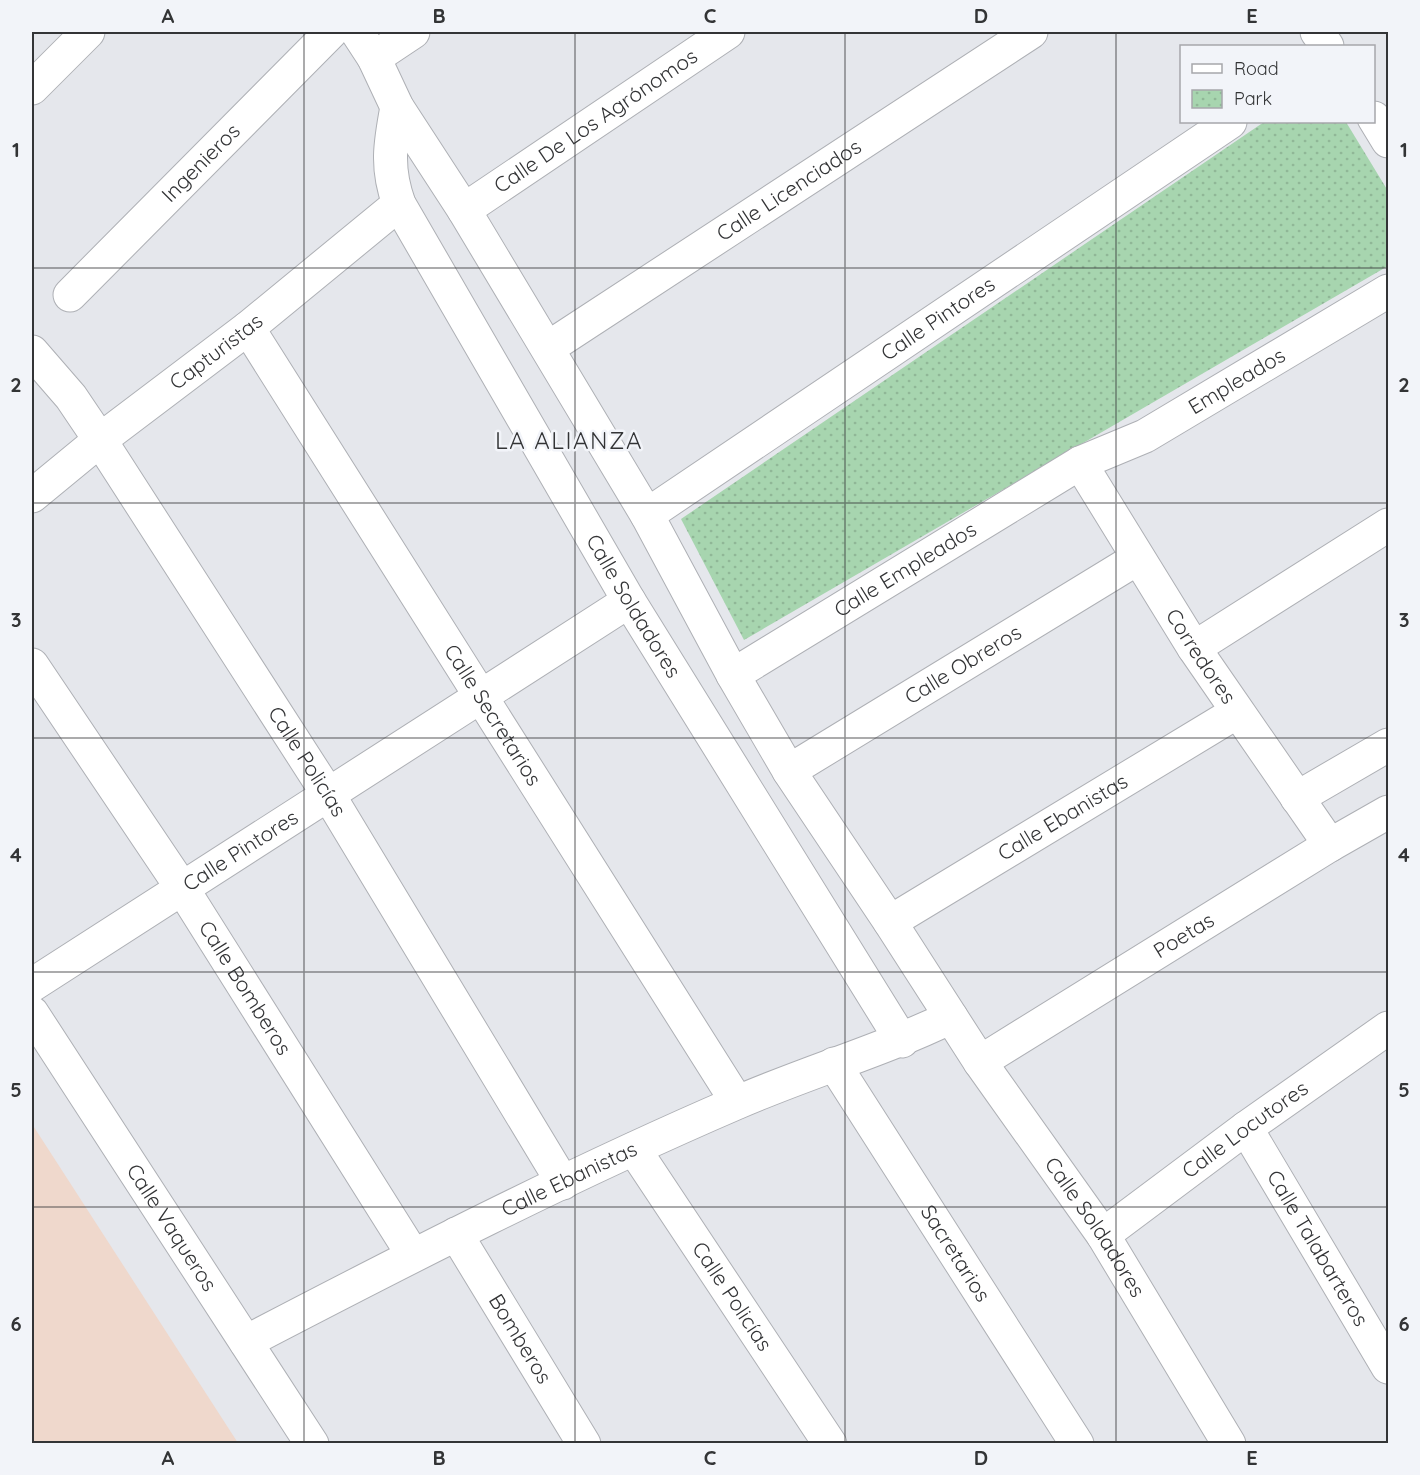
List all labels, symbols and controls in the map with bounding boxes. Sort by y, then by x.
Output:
text: A [162,3,175,28]
text: B [432,3,446,28]
text: C [704,3,717,28]
text: D [974,3,988,28]
text: E [1246,3,1258,28]
street label: Calle De Los Agrónomos [489,42,702,198]
legend [1180,45,1375,123]
text: Road [1234,57,1279,80]
text: Park [1234,87,1272,110]
street label: Ingenieros [156,117,245,207]
street label: Calle Licenciados [711,133,866,246]
text: 1 [12,137,20,162]
text: 1 [1400,137,1408,162]
street label: Calle Pintores [876,270,999,366]
street label: Capturistas [164,307,268,395]
street label: Empleados [1183,341,1290,419]
text: 2 [10,372,22,397]
text: 2 [1398,372,1410,397]
district label: LA ALIANZA [495,425,643,455]
street label: Calle Empleados [829,516,981,622]
street label: Calle Soldadores [581,529,687,682]
street label: Corredores [1161,603,1242,708]
text: 3 [11,607,21,632]
text: 3 [1399,607,1409,632]
street label: Calle Obreros [899,618,1026,709]
street label: Calle Secretarios [439,639,548,790]
street label: Calle Policías [263,701,353,821]
street label: Calle Ebanistas [993,767,1132,866]
street label: Calle Pintores [178,803,302,897]
text: 4 [10,842,22,867]
text: 4 [1398,842,1410,867]
street label: Poetas [1148,906,1219,963]
street label: Calle Bomberos [194,916,298,1060]
street label: Calle Locutores [1177,1074,1313,1183]
text: 5 [10,1077,22,1102]
text: 5 [1398,1077,1410,1102]
street label: Calle Ebanistas [497,1135,641,1222]
street label: Calle Soldadores [1040,1152,1151,1302]
street label: Calle Vaqueros [121,1159,223,1296]
street label: Calle Talabarteros [1262,1165,1375,1331]
street label: Sacretarios [915,1200,997,1306]
street label: Calle Policías [687,1236,778,1355]
street label: Bomberos [484,1289,558,1388]
text: 6 [10,1311,22,1336]
text: 6 [1398,1311,1410,1336]
text: A [162,1445,175,1470]
text: B [432,1445,446,1470]
text: C [704,1445,717,1470]
text: D [974,1445,988,1470]
text: E [1246,1445,1258,1470]

